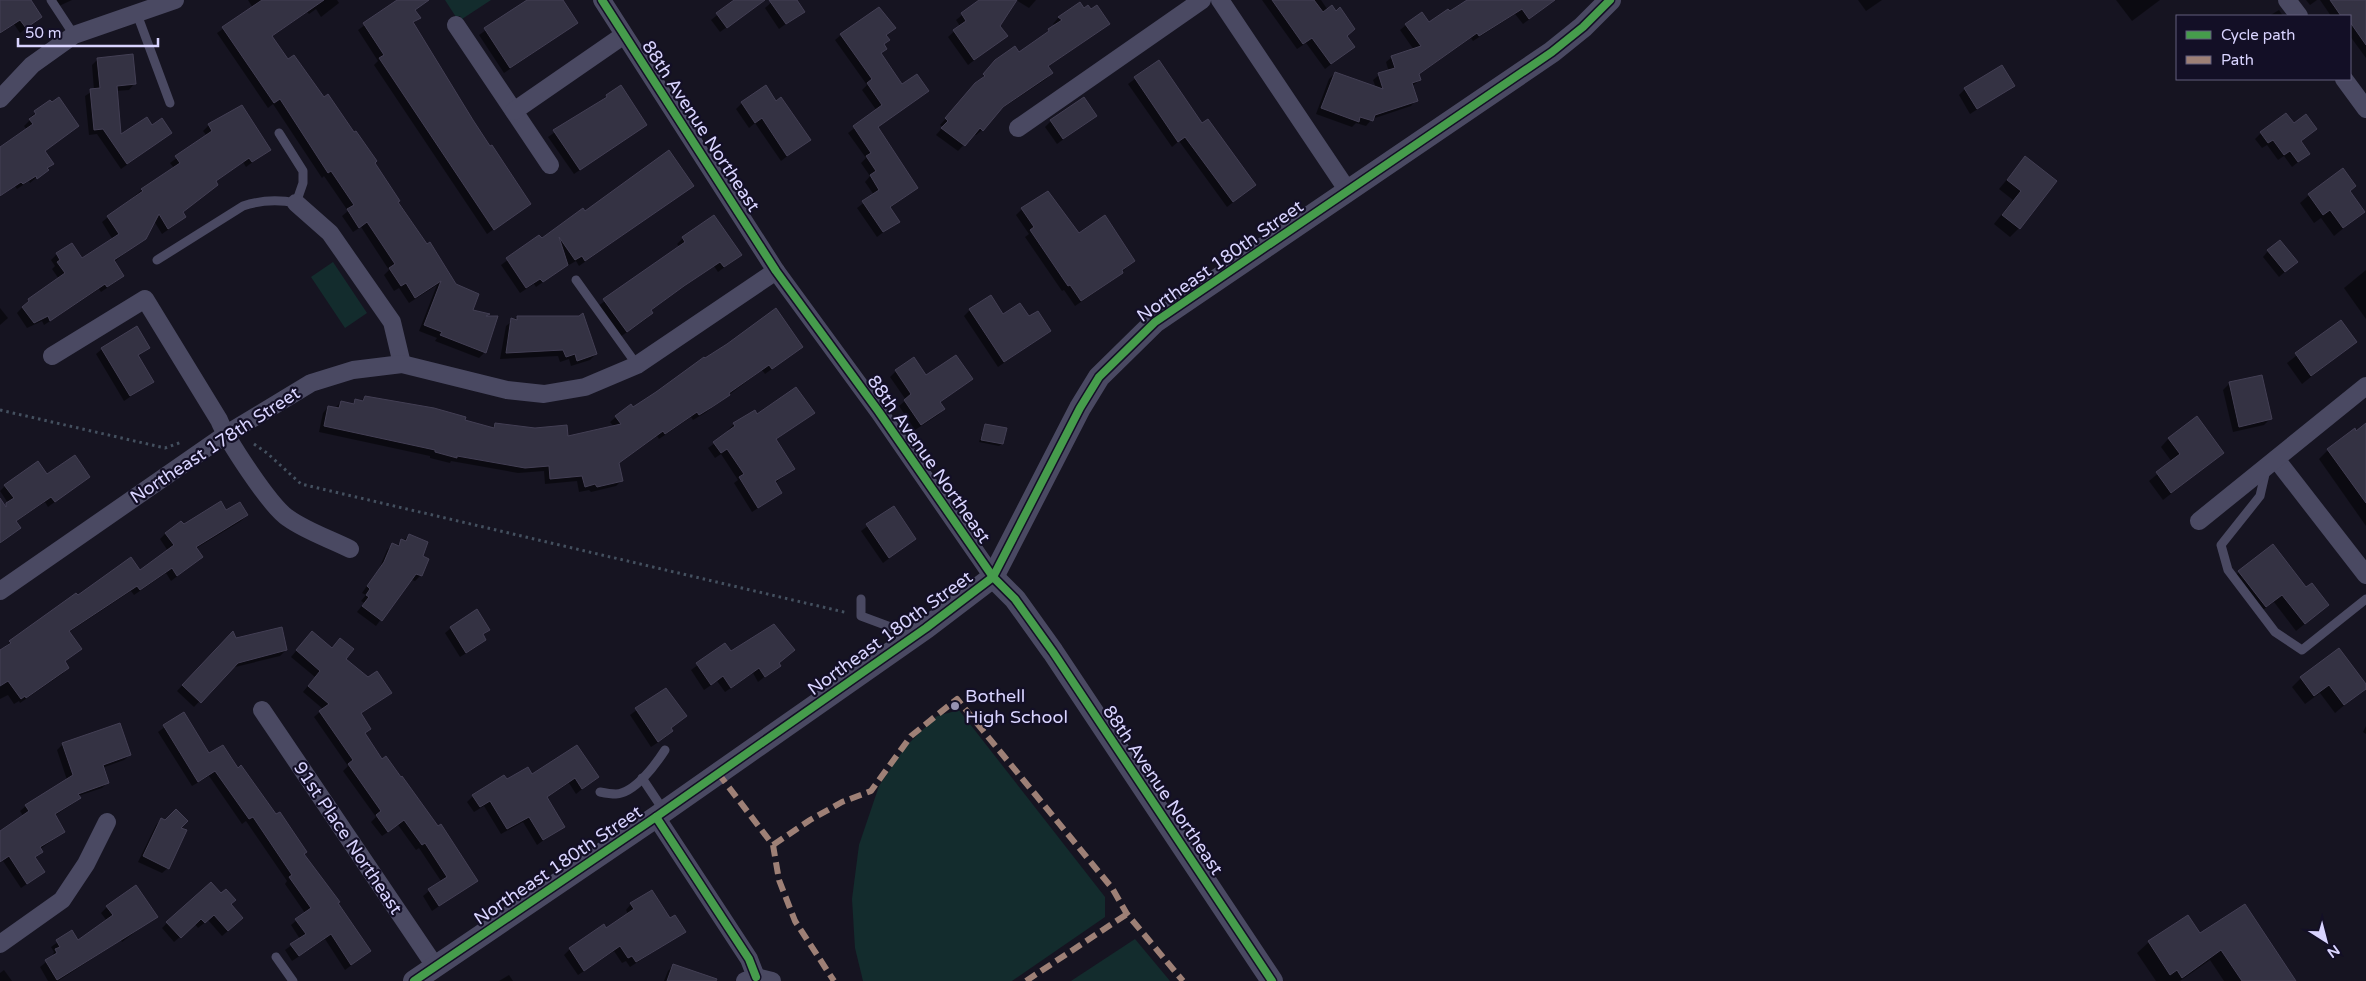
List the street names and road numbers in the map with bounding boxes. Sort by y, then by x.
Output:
street label: 88th Avenue Northeast [637,36,765,216]
street label: Northeast 180th Street [1133,195,1308,327]
street label: 88th Avenue Northeast [863,371,995,547]
street label: Northeast 178th Street [126,382,304,508]
street label: Northeast 180th Street [803,566,977,700]
street label: 88th Avenue Northeast [1098,701,1228,879]
street label: 91st Place Northeast [289,758,407,919]
street label: Northeast 180th Street [470,800,646,930]

